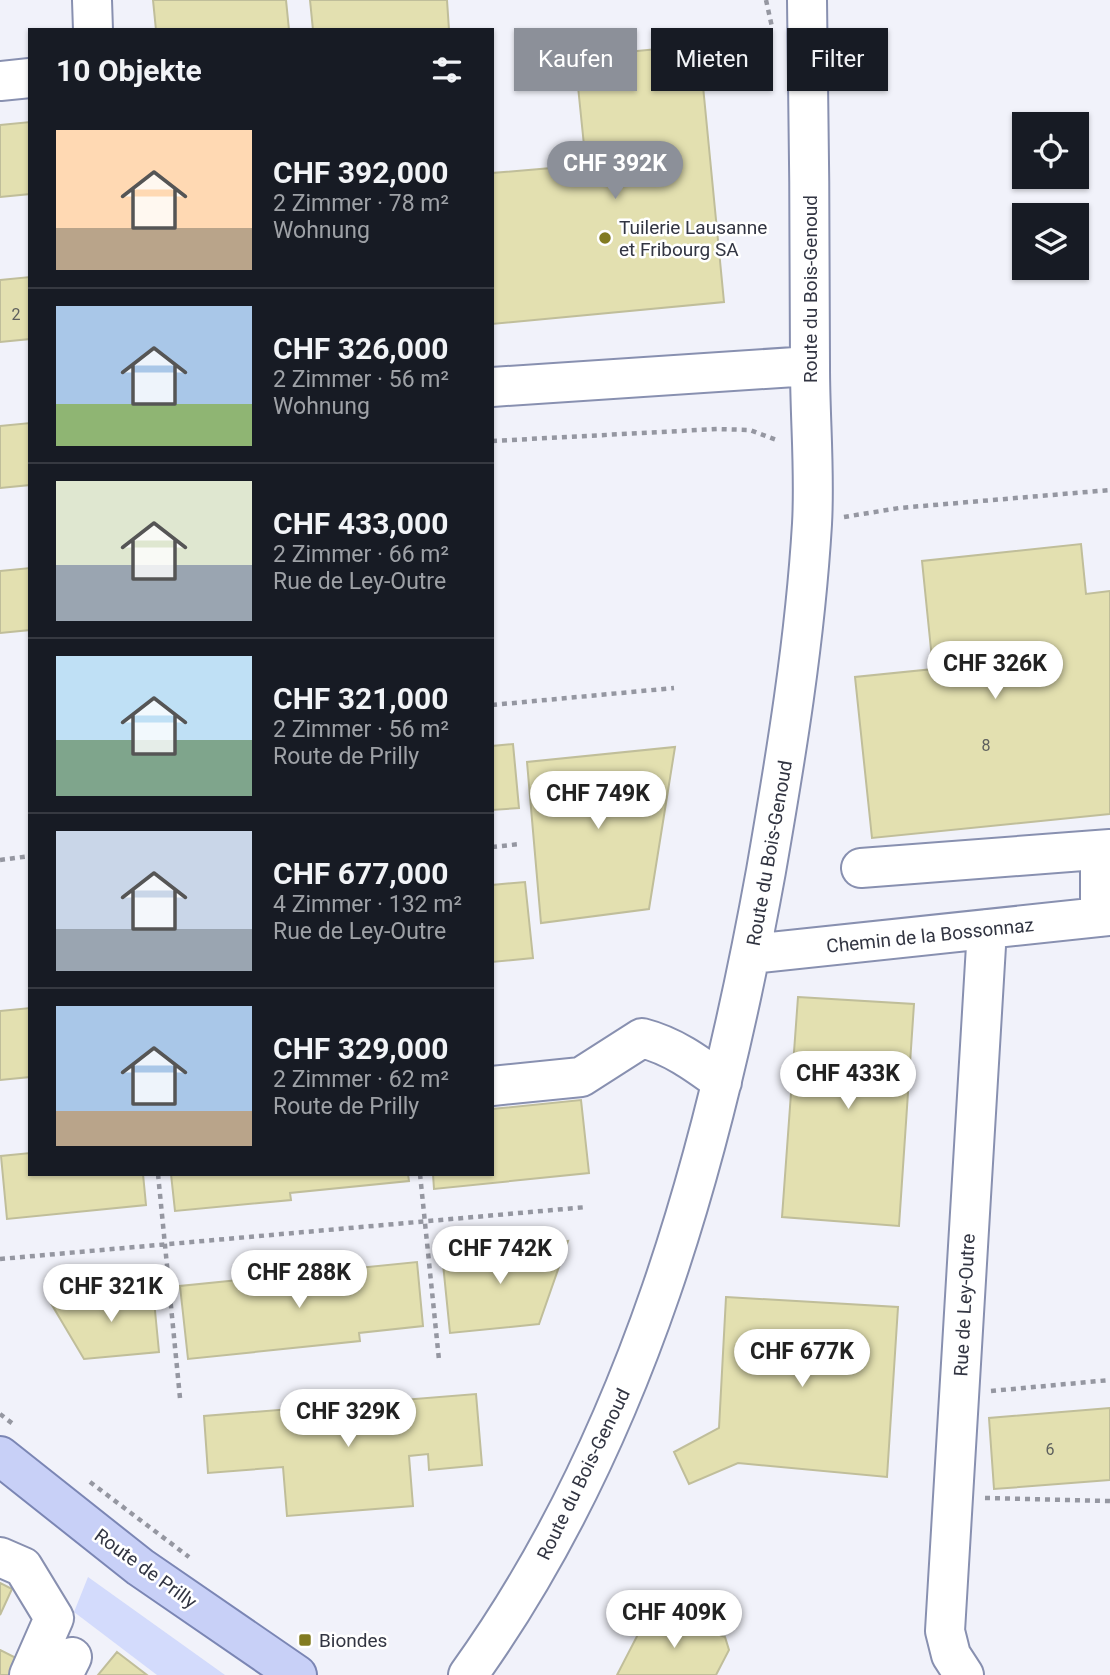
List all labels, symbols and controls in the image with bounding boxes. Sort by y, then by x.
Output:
chip: Kaufen [514,28,637,91]
chip: Mieten [651,28,773,91]
chip: Filter [787,28,888,91]
icon: filters [428,51,466,89]
text: 10 Objekte [56,53,202,88]
map controls [1012,112,1089,280]
button: locate [1012,112,1089,189]
pin: CHF 392K [543,142,687,201]
text: CHF 392K [563,150,667,177]
text: CHF 392,000 [273,155,448,190]
icon: home [112,158,196,242]
text: 2 Zimmer · 78 m² [273,190,449,217]
street label: Route du Bois-Genoud [799,195,822,383]
button: layers [1012,203,1089,280]
place label: Tuilerie Lausanne et Fribourg SA [619,216,767,261]
text: Wohnung [273,217,370,244]
marker: Tuilerie Lausanne et Fribourg SA [597,230,613,246]
house number: 2 [12,305,21,324]
text: CHF 326,000 [273,331,448,366]
icon: home [112,334,196,418]
text: 2 Zimmer · 56 m² [273,366,449,393]
text: Wohnung [273,393,370,420]
text: CHF 433,000 [273,506,448,541]
icon: home [112,509,196,593]
text: 2 Zimmer · 66 m² [273,541,449,568]
text: Rue de Ley-Outre [273,568,446,595]
pin: CHF 326K [923,642,1067,701]
text: CHF 326K [943,650,1047,677]
text: CHF 321,000 [273,681,448,716]
icon: home [112,684,196,768]
text: 2 Zimmer · 56 m² [273,716,449,743]
house number: 8 [982,736,991,755]
text: Route de Prilly [273,743,419,770]
street label: Route du Bois-Genoud [742,759,797,948]
pin: CHF 749K [526,772,670,831]
text: CHF 749K [546,780,650,807]
text: CHF 677,000 [273,856,448,891]
icon: home [112,859,196,943]
text: 4 Zimmer · 132 m² [273,891,462,918]
street label: Chemin de la Bossonnaz [825,913,1035,958]
text: Rue de Ley-Outre [273,918,446,945]
text: CHF 329,000 [273,1031,448,1066]
icon: home [112,1034,196,1118]
pin: CHF 433K [776,1052,920,1111]
text: CHF 433K [796,1060,900,1087]
text: 2 Zimmer · 62 m² [273,1066,449,1093]
text: Route de Prilly [273,1093,419,1120]
pin: CHF 742K [428,1226,572,1286]
street label: Rue de Ley-Outre [949,1233,980,1377]
text: CHF 742K [448,1235,552,1262]
pin: CHF 288K [227,1250,371,1310]
text: CHF 288K [247,1259,351,1286]
pin: CHF 321K [39,1264,183,1324]
text: CHF 321K [59,1273,163,1300]
pin: CHF 677K [730,1330,874,1389]
text: CHF 677K [750,1338,854,1365]
street label: Route du Bois-Genoud [532,1385,635,1564]
pin: CHF 329K [276,1390,420,1449]
text: CHF 329K [296,1398,400,1425]
house number: 6 [1046,1440,1055,1459]
street label: Route de Prilly [90,1524,201,1613]
pin: CHF 409K [602,1590,746,1650]
text: CHF 409K [622,1599,726,1626]
place label: Biondes [319,1629,387,1652]
marker: Biondes [297,1632,313,1648]

